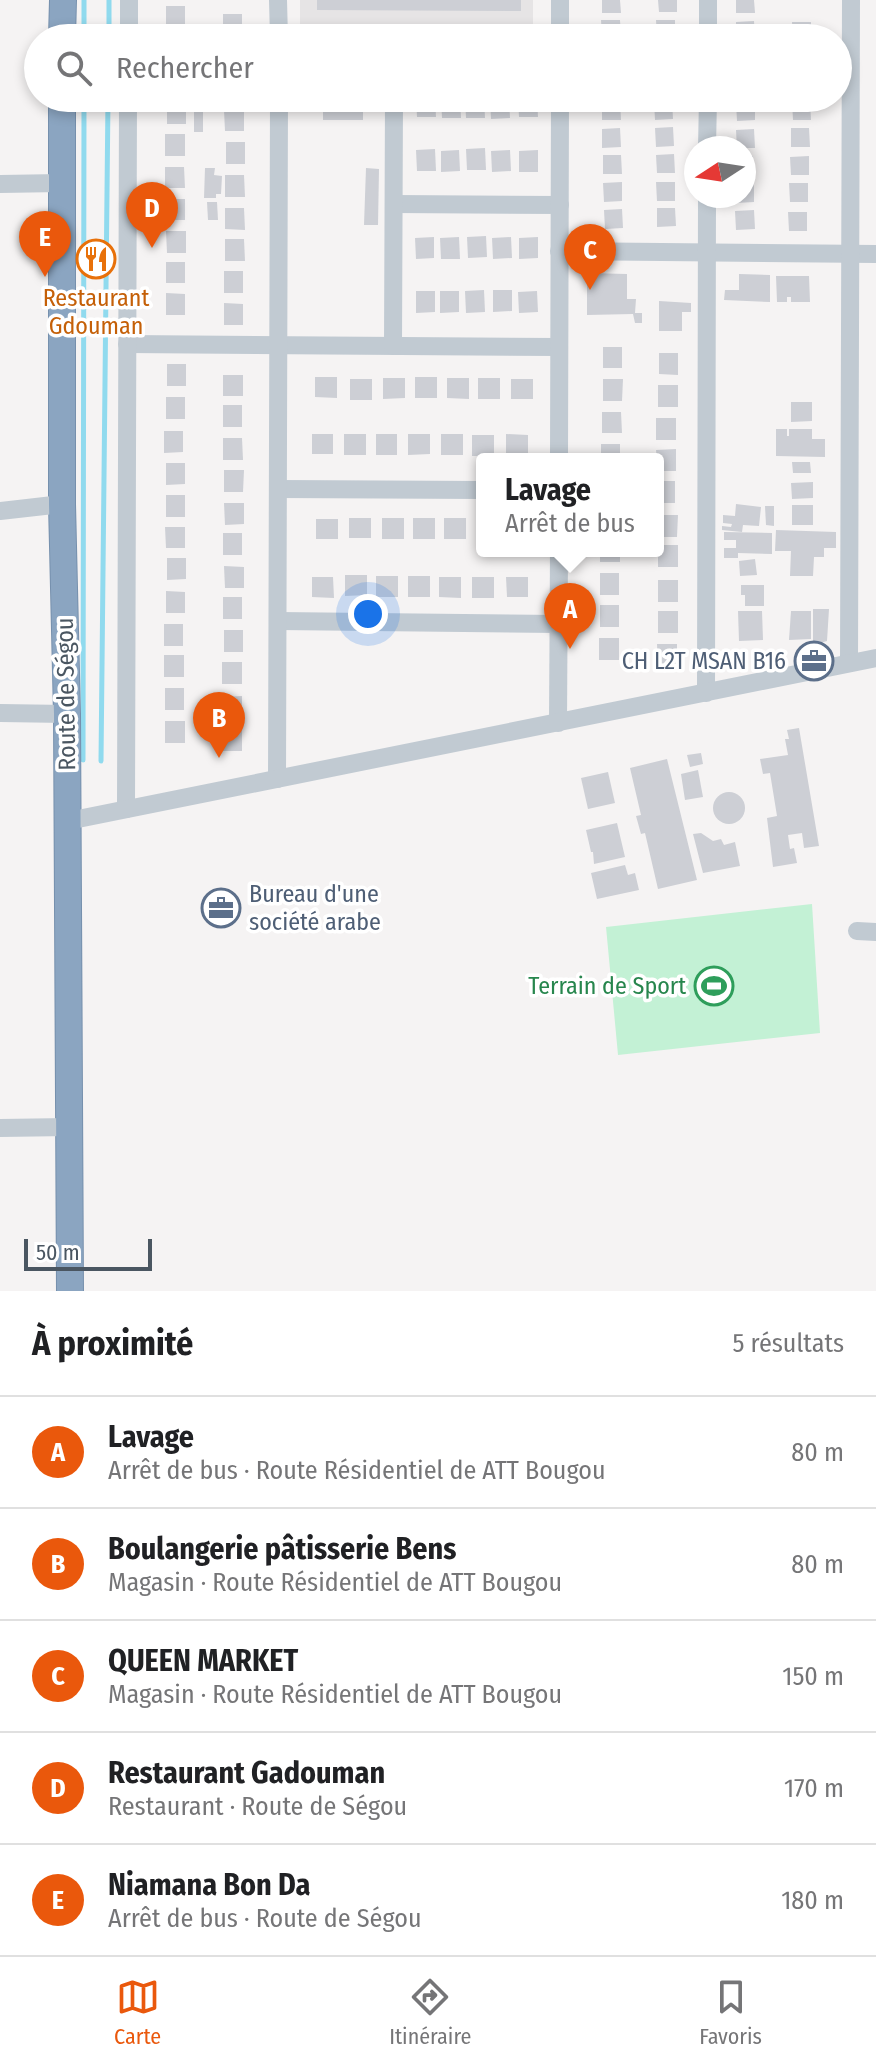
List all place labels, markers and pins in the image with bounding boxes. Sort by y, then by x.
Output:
pin: D [126,182,178,248]
pin: E [19,211,71,277]
pin: C [564,224,616,290]
restaurant icon: Restaurant Gdouman [75,238,117,280]
place label: Restaurant Gdouman [43,284,149,340]
pin: A [544,583,596,649]
office icon: CH L2T MSAN B16 [793,640,835,682]
place label: CH L2T MSAN B16 [622,647,786,675]
pin: B [193,692,245,758]
place label: Bureau d'une société arabe [249,880,381,936]
office icon: Bureau d'une société arabe [200,887,242,929]
sports icon: Terrain de Sport [693,965,735,1007]
place label: Terrain de Sport [528,972,686,1000]

